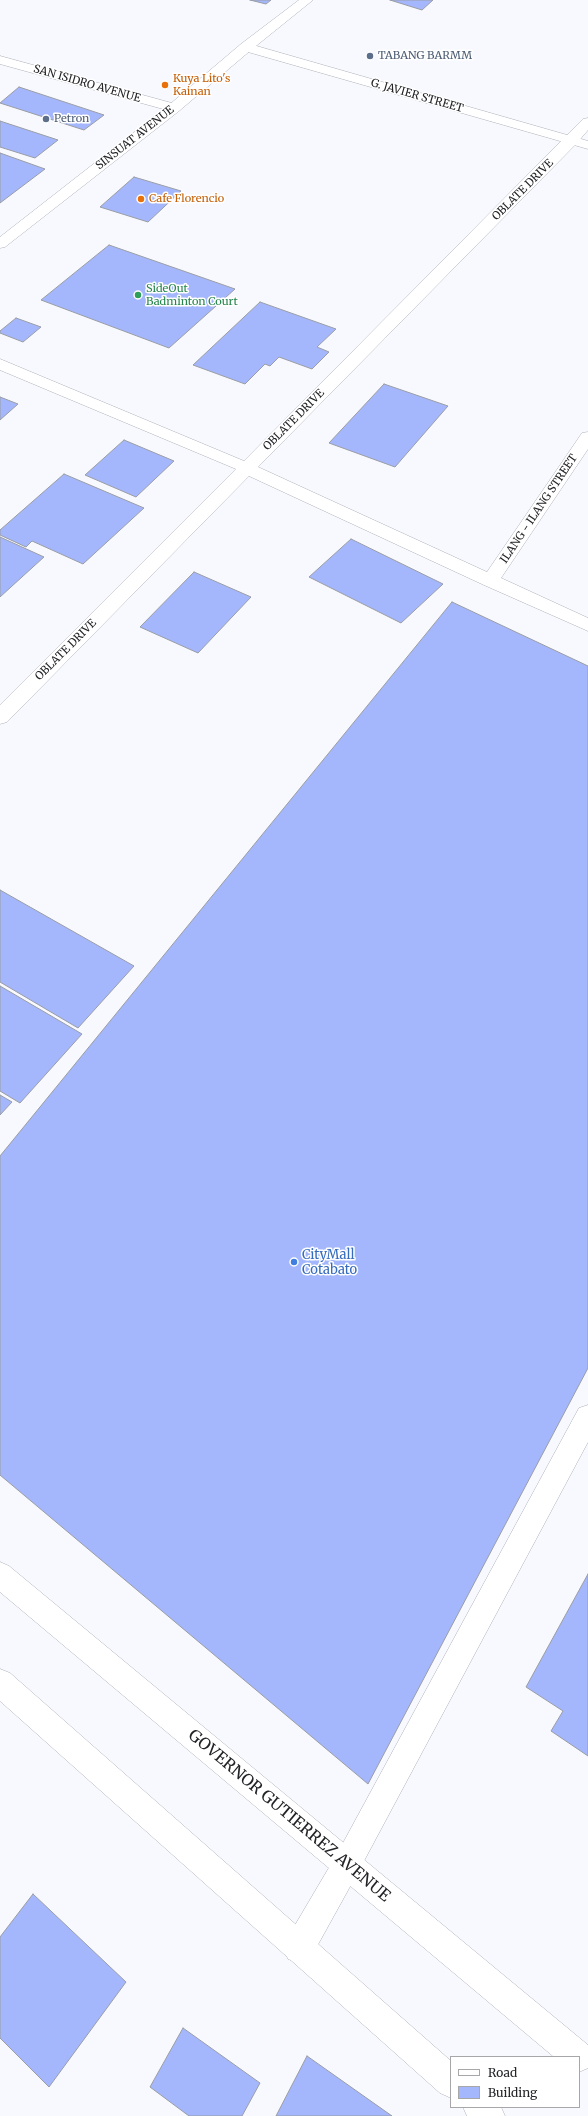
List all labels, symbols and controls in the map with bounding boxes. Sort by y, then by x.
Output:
place label: TABANG BARMM [378,49,472,63]
marker: TABANG BARMM [365,51,375,61]
street label: SAN ISIDRO AVENUE [32,62,142,106]
place label: Kuya Lito's Kainan [173,72,230,98]
street label: G. JAVIER STREET [369,76,465,116]
marker: Kuya Lito's Kainan [160,80,170,90]
street label: SINSUAT AVENUE [93,103,177,173]
place label: Petron [54,112,89,126]
marker: Petron [41,114,51,124]
street label: OBLATE DRIVE [490,157,556,223]
place label: Cafe Florencio [149,192,224,206]
marker: Cafe Florencio [136,194,146,204]
place label: SideOut Badminton Court [146,282,238,308]
marker: SideOut Badminton Court [133,290,143,300]
street label: OBLATE DRIVE [261,387,327,453]
street label: ILANG - ILANG STREET [498,452,580,566]
street label: OBLATE DRIVE [33,617,99,683]
place label: CityMall Cotabato [302,1247,357,1278]
marker: CityMall Cotabato [289,1257,299,1267]
street label: GOVERNOR GUTIERREZ AVENUE [184,1726,394,1906]
legend [450,2056,580,2108]
text: Road [488,2065,517,2080]
text: Building [488,2085,537,2100]

